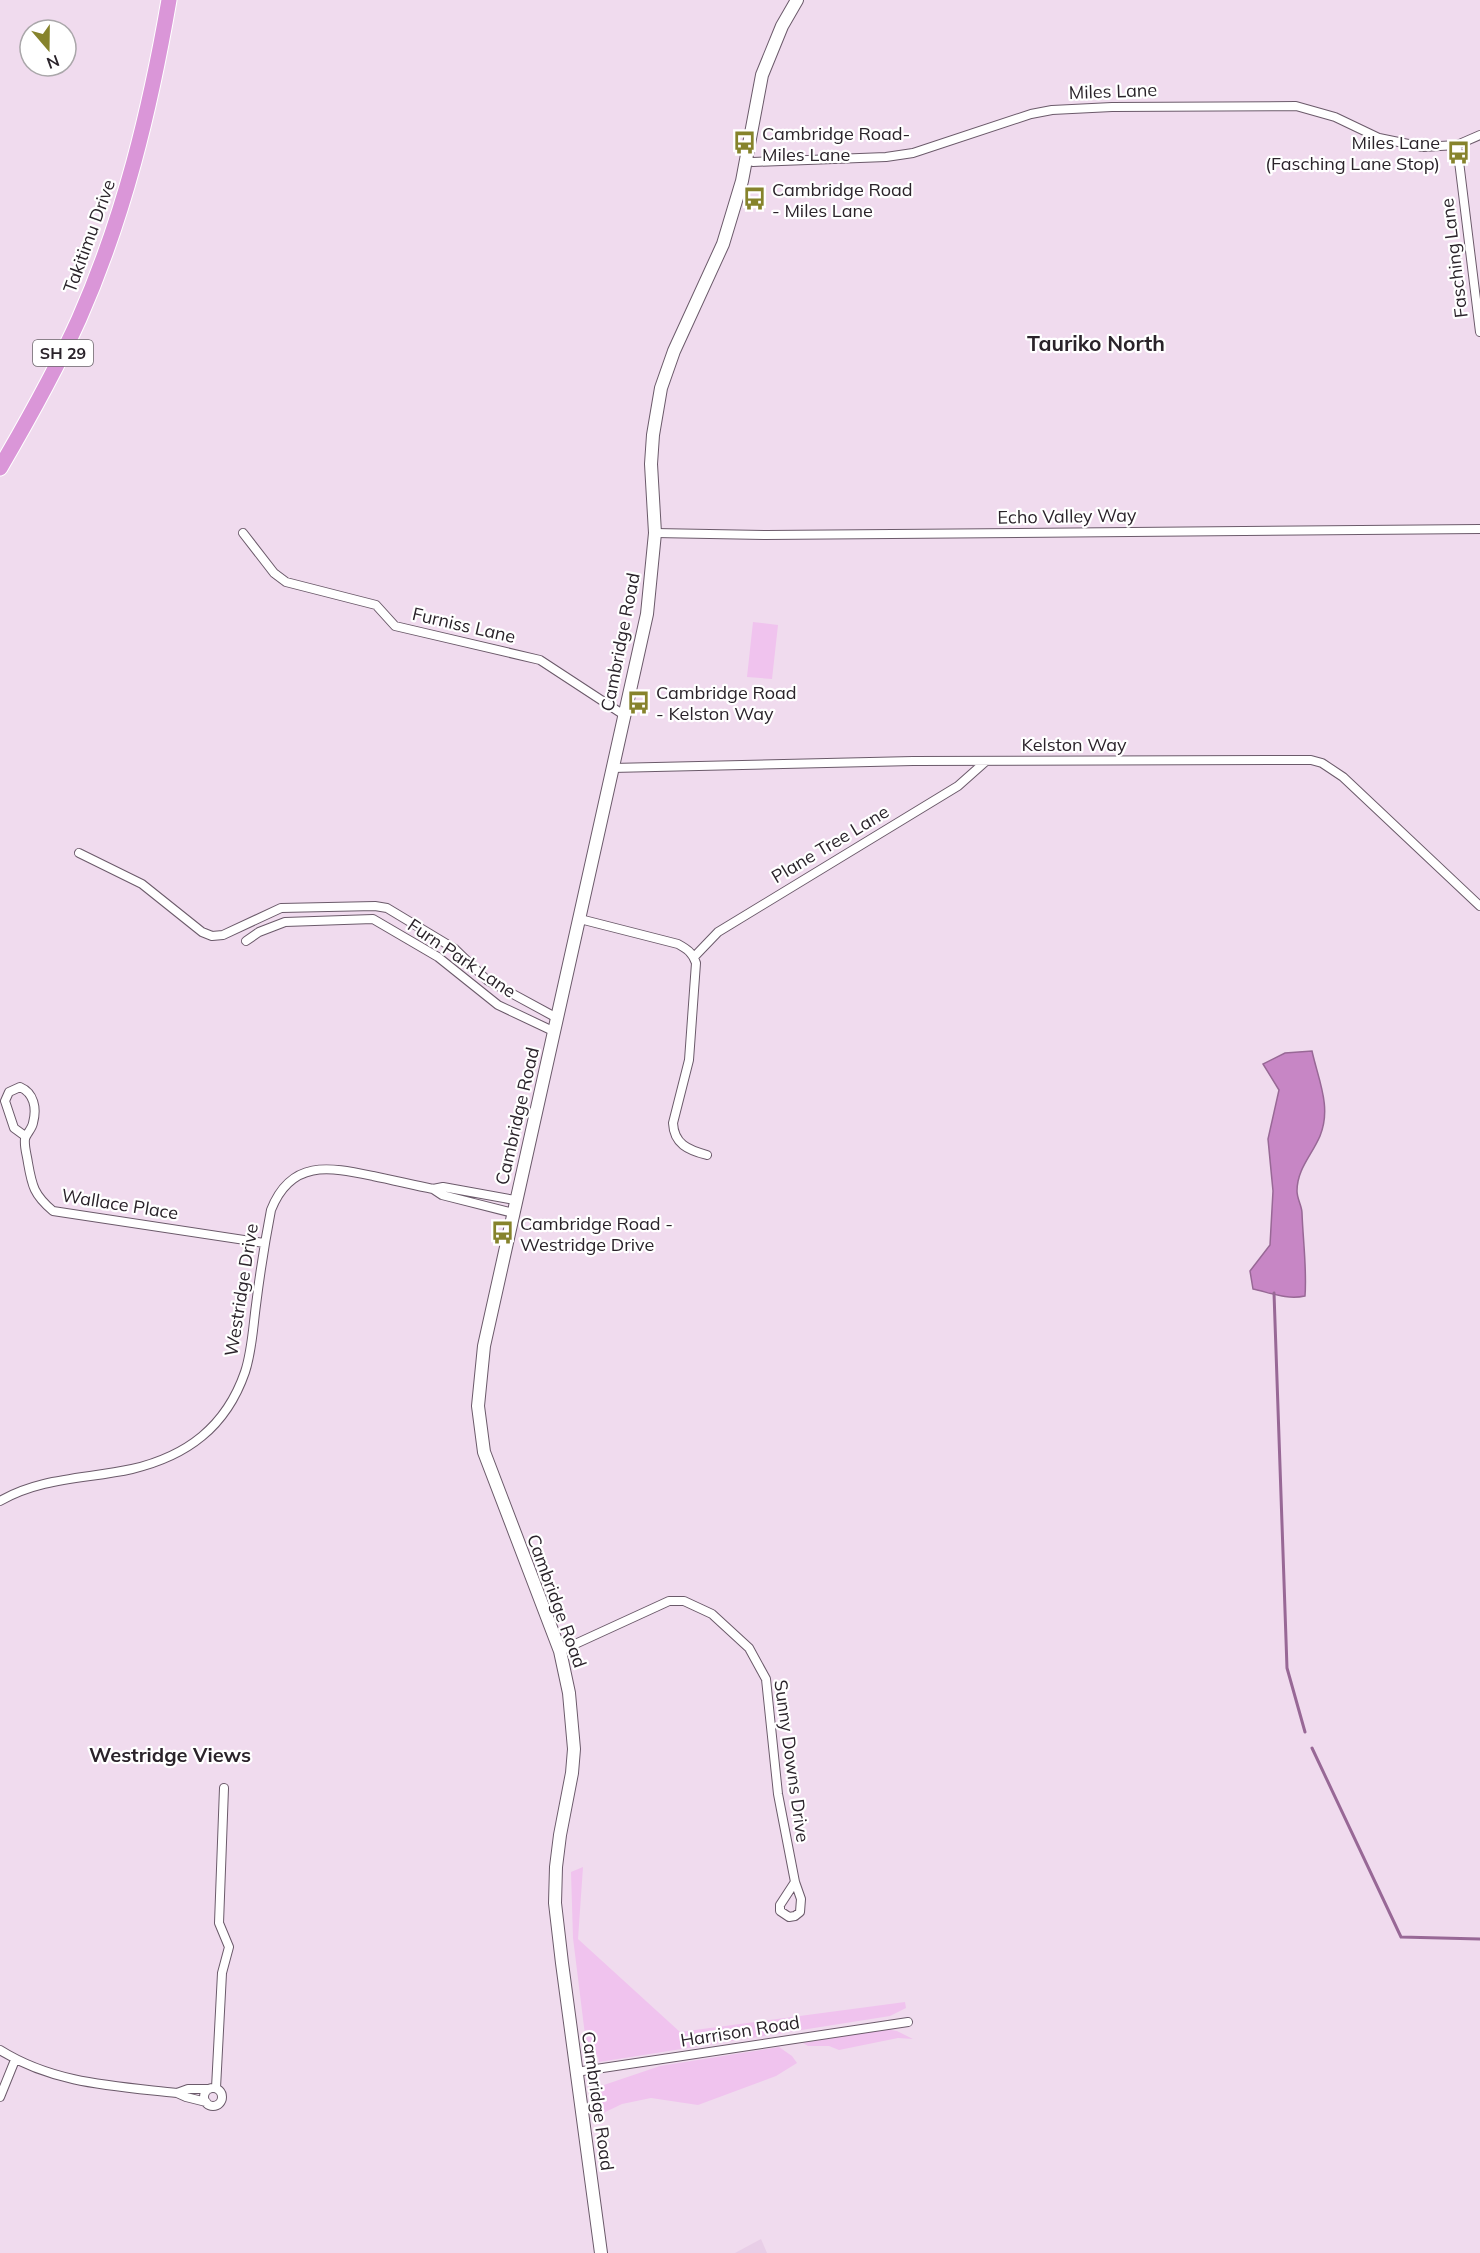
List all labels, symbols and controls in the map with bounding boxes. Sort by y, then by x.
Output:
north arrow [18,18,78,78]
text: N [44,51,62,74]
street label: Miles Lane [1068,78,1158,104]
place label: Cambridge Road- Miles Lane [762,122,910,166]
bus stop icon: Cambridge Road- Miles Lane [731,130,757,156]
place label: Miles Lane (Fasching Lane Stop) [1265,131,1440,175]
bus stop icon: Miles Lane (Fasching Lane Stop) [1445,139,1471,165]
street label: Takitimu Drive [58,176,120,296]
place label: Cambridge Road - Miles Lane [772,178,913,222]
bus stop icon: Cambridge Road - Miles Lane [741,186,767,212]
street label: Fasching Lane [1435,197,1473,319]
district label: Tauriko North [1027,330,1165,356]
road number: SH 29 [33,340,93,366]
street label: Echo Valley Way [997,503,1137,529]
street label: Cambridge Road [595,571,645,713]
street label: Furniss Lane [410,602,518,648]
place label: Cambridge Road - Kelston Way [656,681,797,725]
bus stop icon: Cambridge Road - Kelston Way [625,689,651,715]
street label: Kelston Way [1021,733,1127,756]
street label: Plane Tree Lane [767,800,893,888]
street label: Furn Park Lane [403,913,521,1003]
street label: Cambridge Road [490,1045,544,1187]
street label: Wallace Place [60,1183,180,1225]
place label: Cambridge Road - Westridge Drive [520,1212,673,1256]
bus stop icon: Cambridge Road - Westridge Drive [489,1220,515,1246]
street label: Westridge Drive [219,1222,263,1358]
street label: Cambridge Road [522,1531,592,1671]
street label: Sunny Downs Drive [769,1678,815,1844]
district label: Westridge Views [89,1742,251,1767]
street label: Harrison Road [679,2010,801,2052]
street label: Cambridge Road [577,2030,619,2172]

